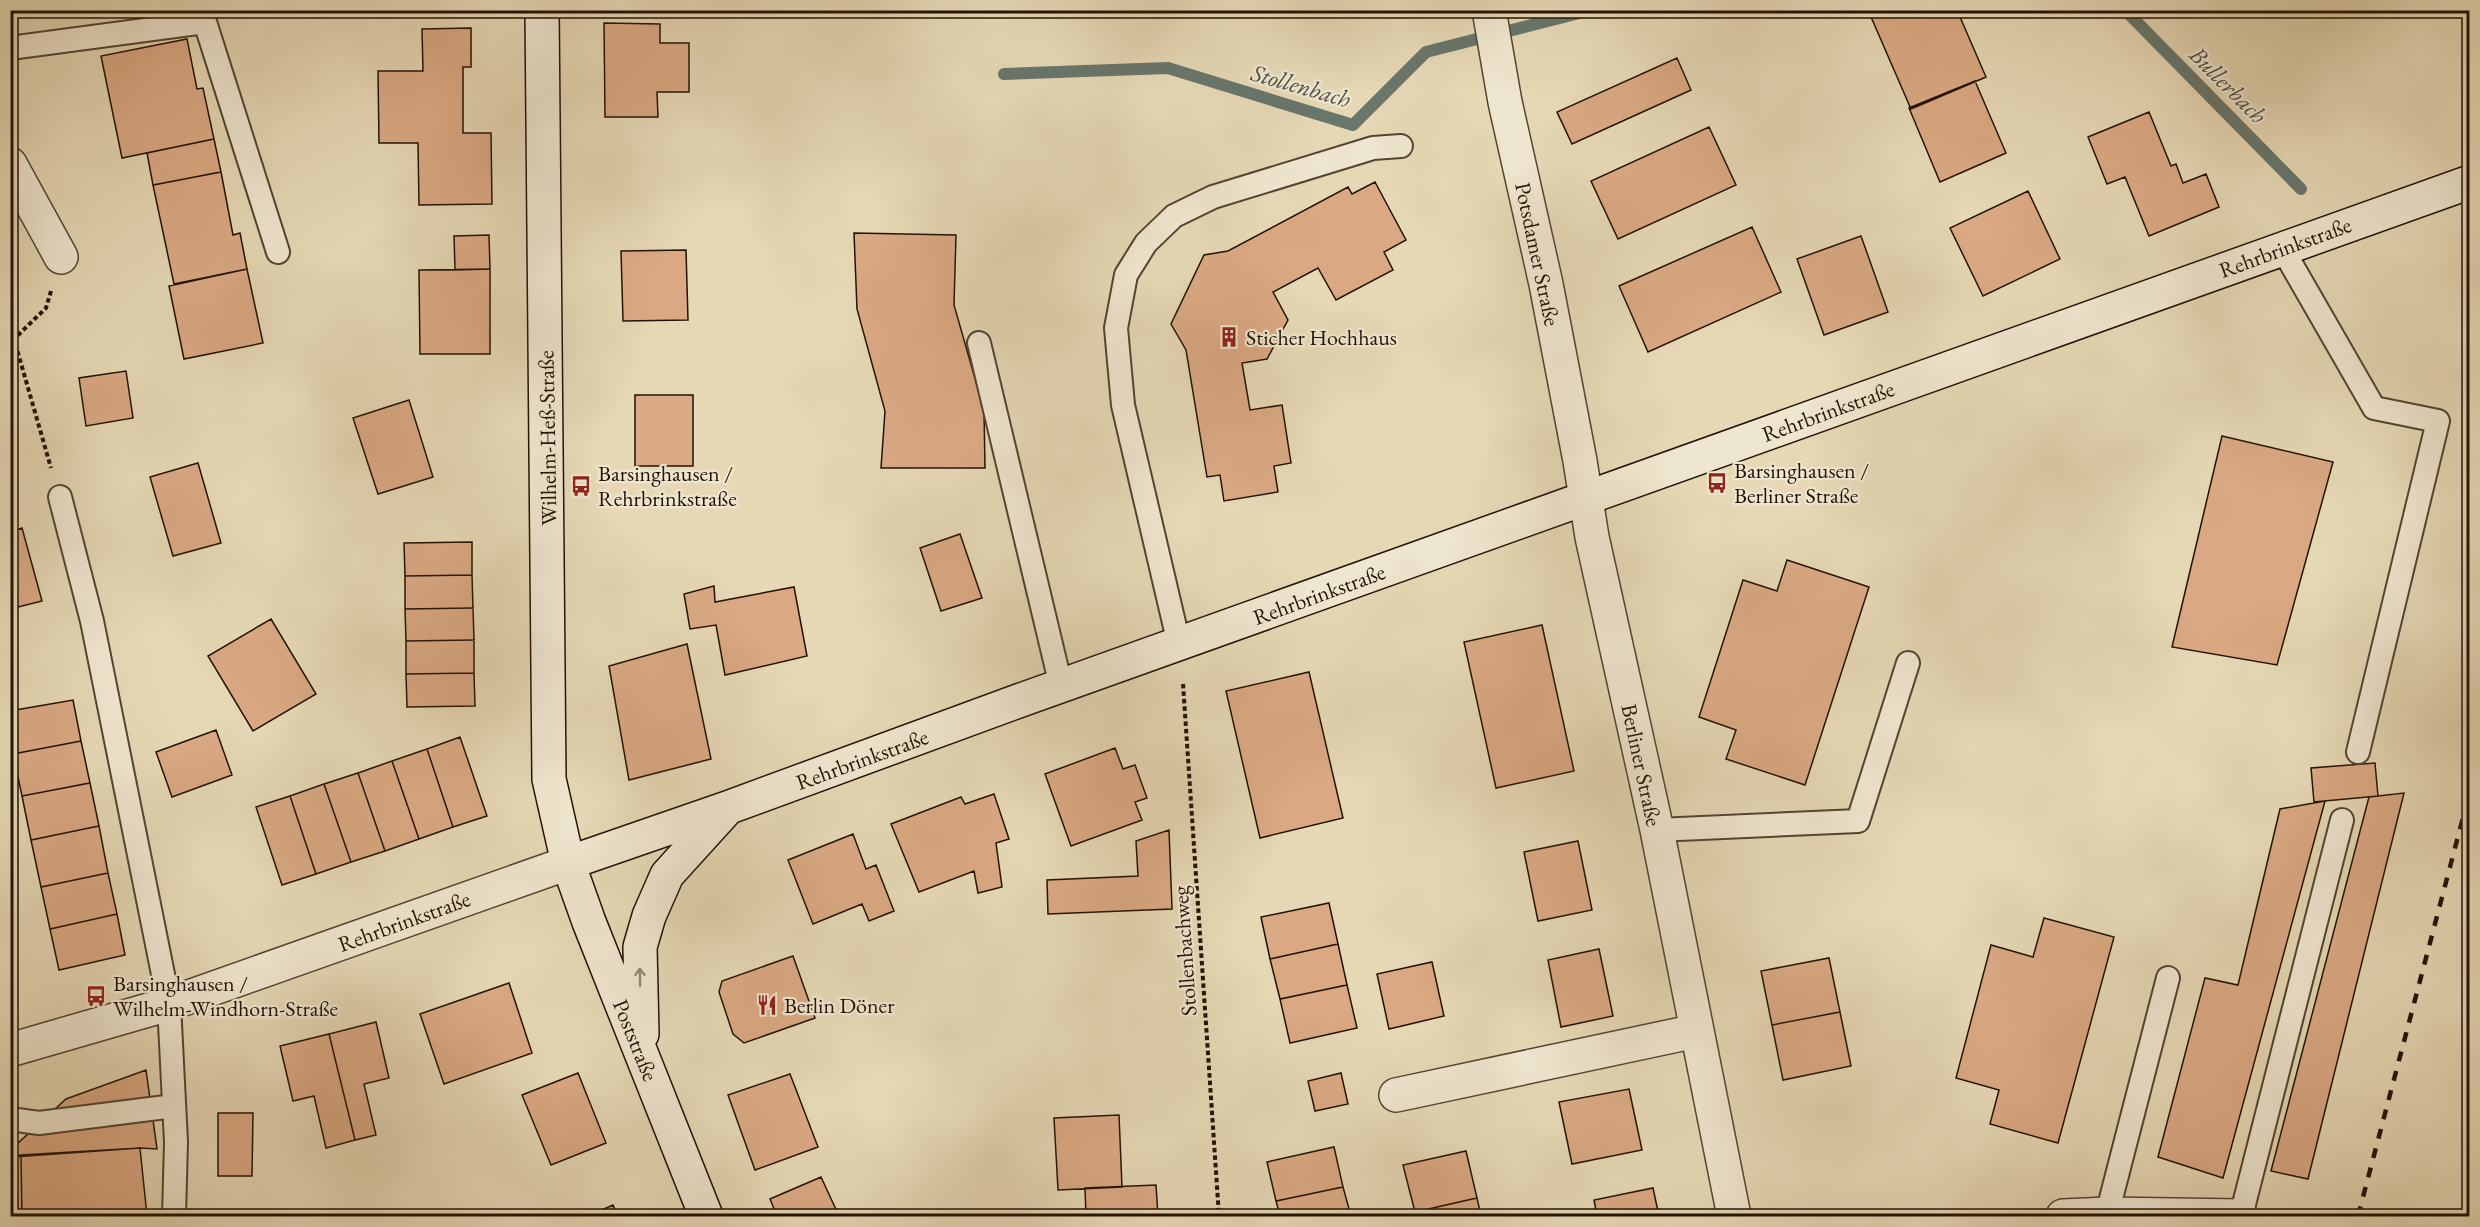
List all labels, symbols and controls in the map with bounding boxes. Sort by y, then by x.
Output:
water label: Bullerbach [2182,39,2274,130]
water label: Stollenbach [1247,56,1355,115]
street label: Potsdamer Straße [1508,180,1567,329]
street label: Rehrbrinkstraße [2215,210,2356,285]
place label: Sticher Hochhaus [1246,323,1397,352]
building icon: Sticher Hochhaus [1217,325,1241,349]
street label: Wilhelm-Heß-Straße [531,350,564,526]
street label: Rehrbrinkstraße [1758,374,1899,449]
place label: Barsinghausen / Berliner Straße [1734,456,1869,510]
place label: Barsinghausen / Rehrbrinkstraße [598,459,737,513]
bus stop icon: Barsinghausen / Berliner Straße [1705,471,1729,495]
bus stop icon: Barsinghausen / Rehrbrinkstraße [569,474,593,498]
street label: Rehrbrinkstraße [1249,557,1390,632]
street label: Berliner Straße [1614,701,1669,829]
street label: Rehrbrinkstraße [792,722,933,797]
street label: Rehrbrinkstraße [334,884,475,959]
street label: Stollenbachweg [1165,884,1204,1017]
one-way arrow [635,968,646,988]
place label: Barsinghausen / Wilhelm-Windhorn-Straße [113,969,339,1023]
bus stop icon: Barsinghausen / Wilhelm-Windhorn-Straße [84,984,108,1008]
place label: Berlin Döner [784,991,895,1020]
restaurant icon: Berlin Döner [755,993,779,1017]
street label: Poststraße [606,995,665,1086]

